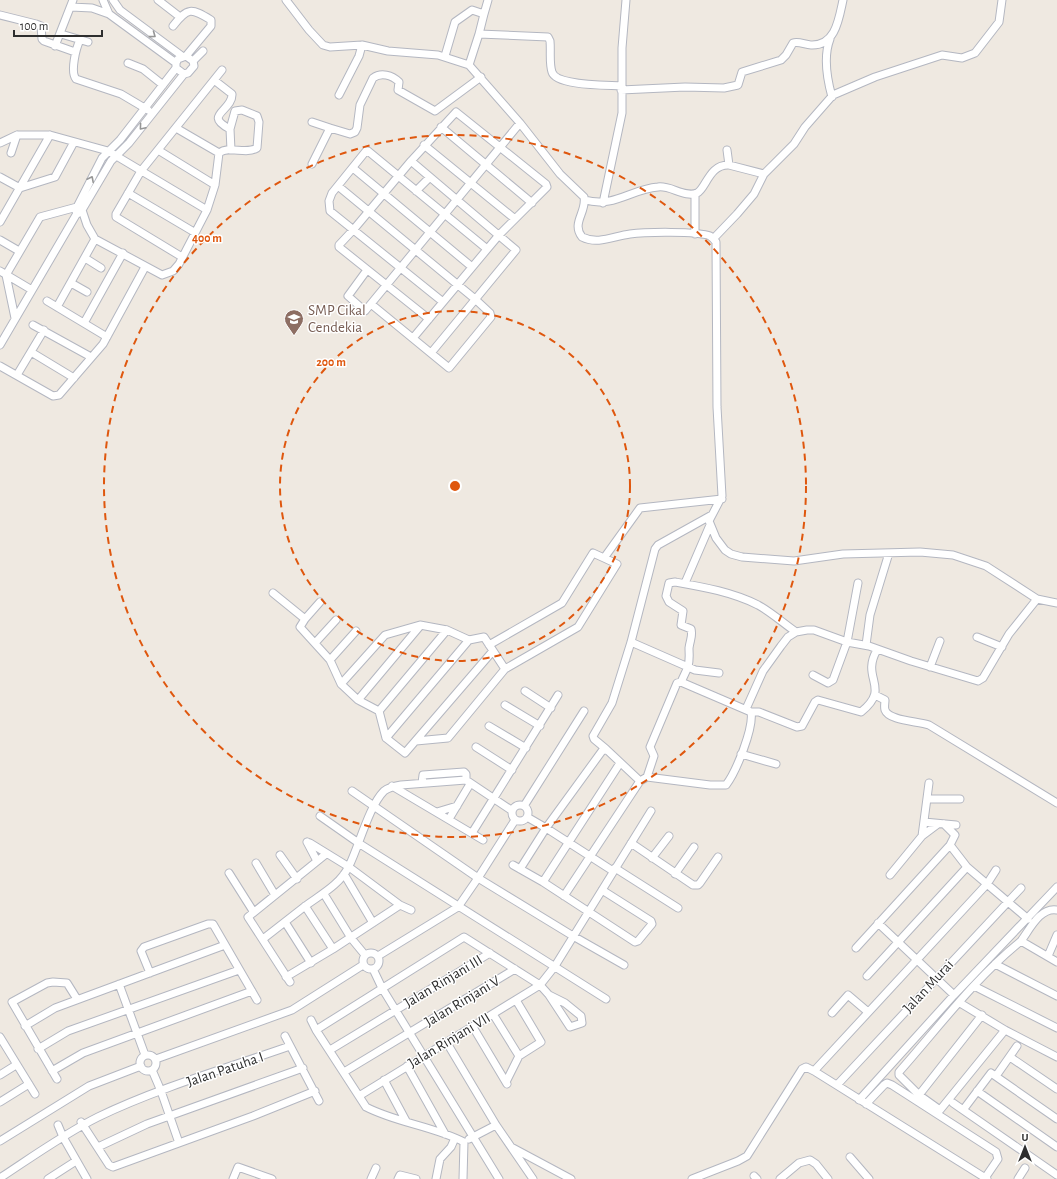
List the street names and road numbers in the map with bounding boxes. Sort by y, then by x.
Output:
street label: Jalan Rinjani III [402,952,485,1011]
street label: Jalan Murai [900,957,956,1016]
street label: Jalan Rinjani V [422,973,503,1030]
street label: Jalan Rinjani VII [406,1010,493,1071]
street label: Jalan Patuha I [185,1049,265,1090]

